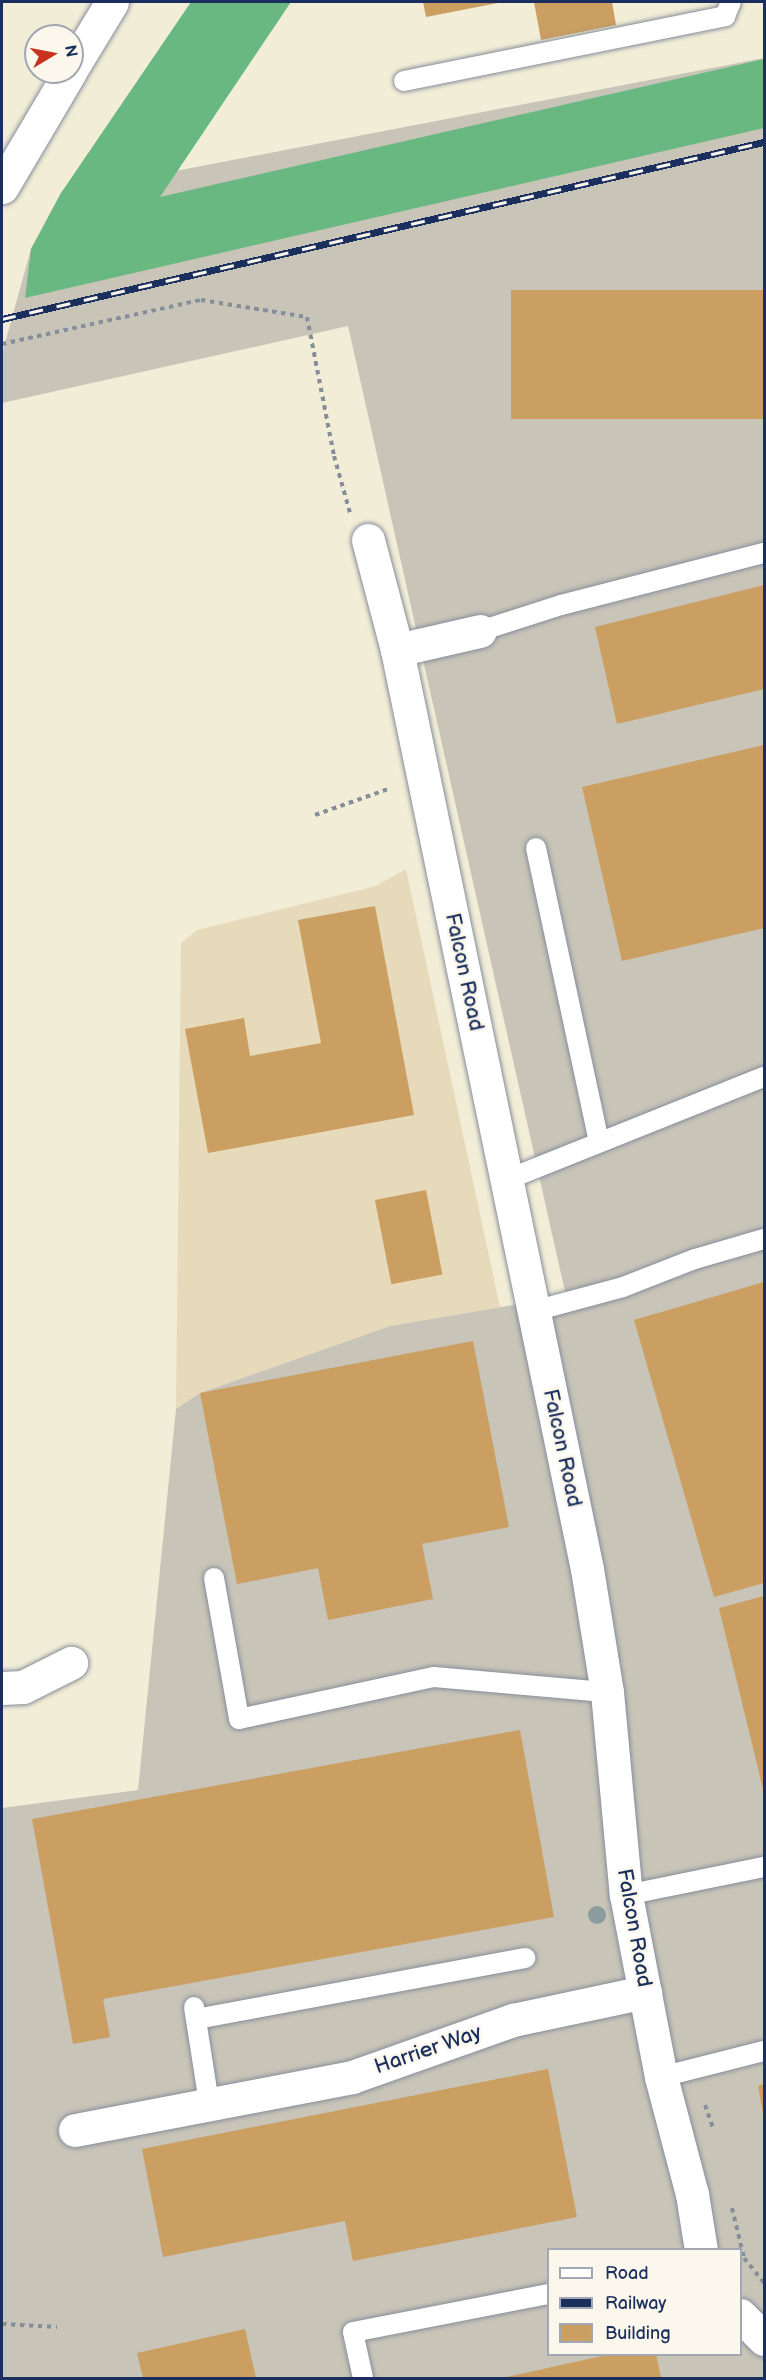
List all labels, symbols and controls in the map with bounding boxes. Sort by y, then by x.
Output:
north arrow [24,24,84,84]
text: N [60,44,81,59]
street label: Falcon Road [439,911,489,1033]
street label: Falcon Road [537,1387,587,1509]
street label: Falcon Road [611,1867,657,1989]
street label: Harrier Way [371,2020,485,2080]
legend [547,2248,742,2356]
text: Road [605,2263,649,2284]
text: Railway [605,2293,667,2314]
text: Building [605,2323,671,2344]

